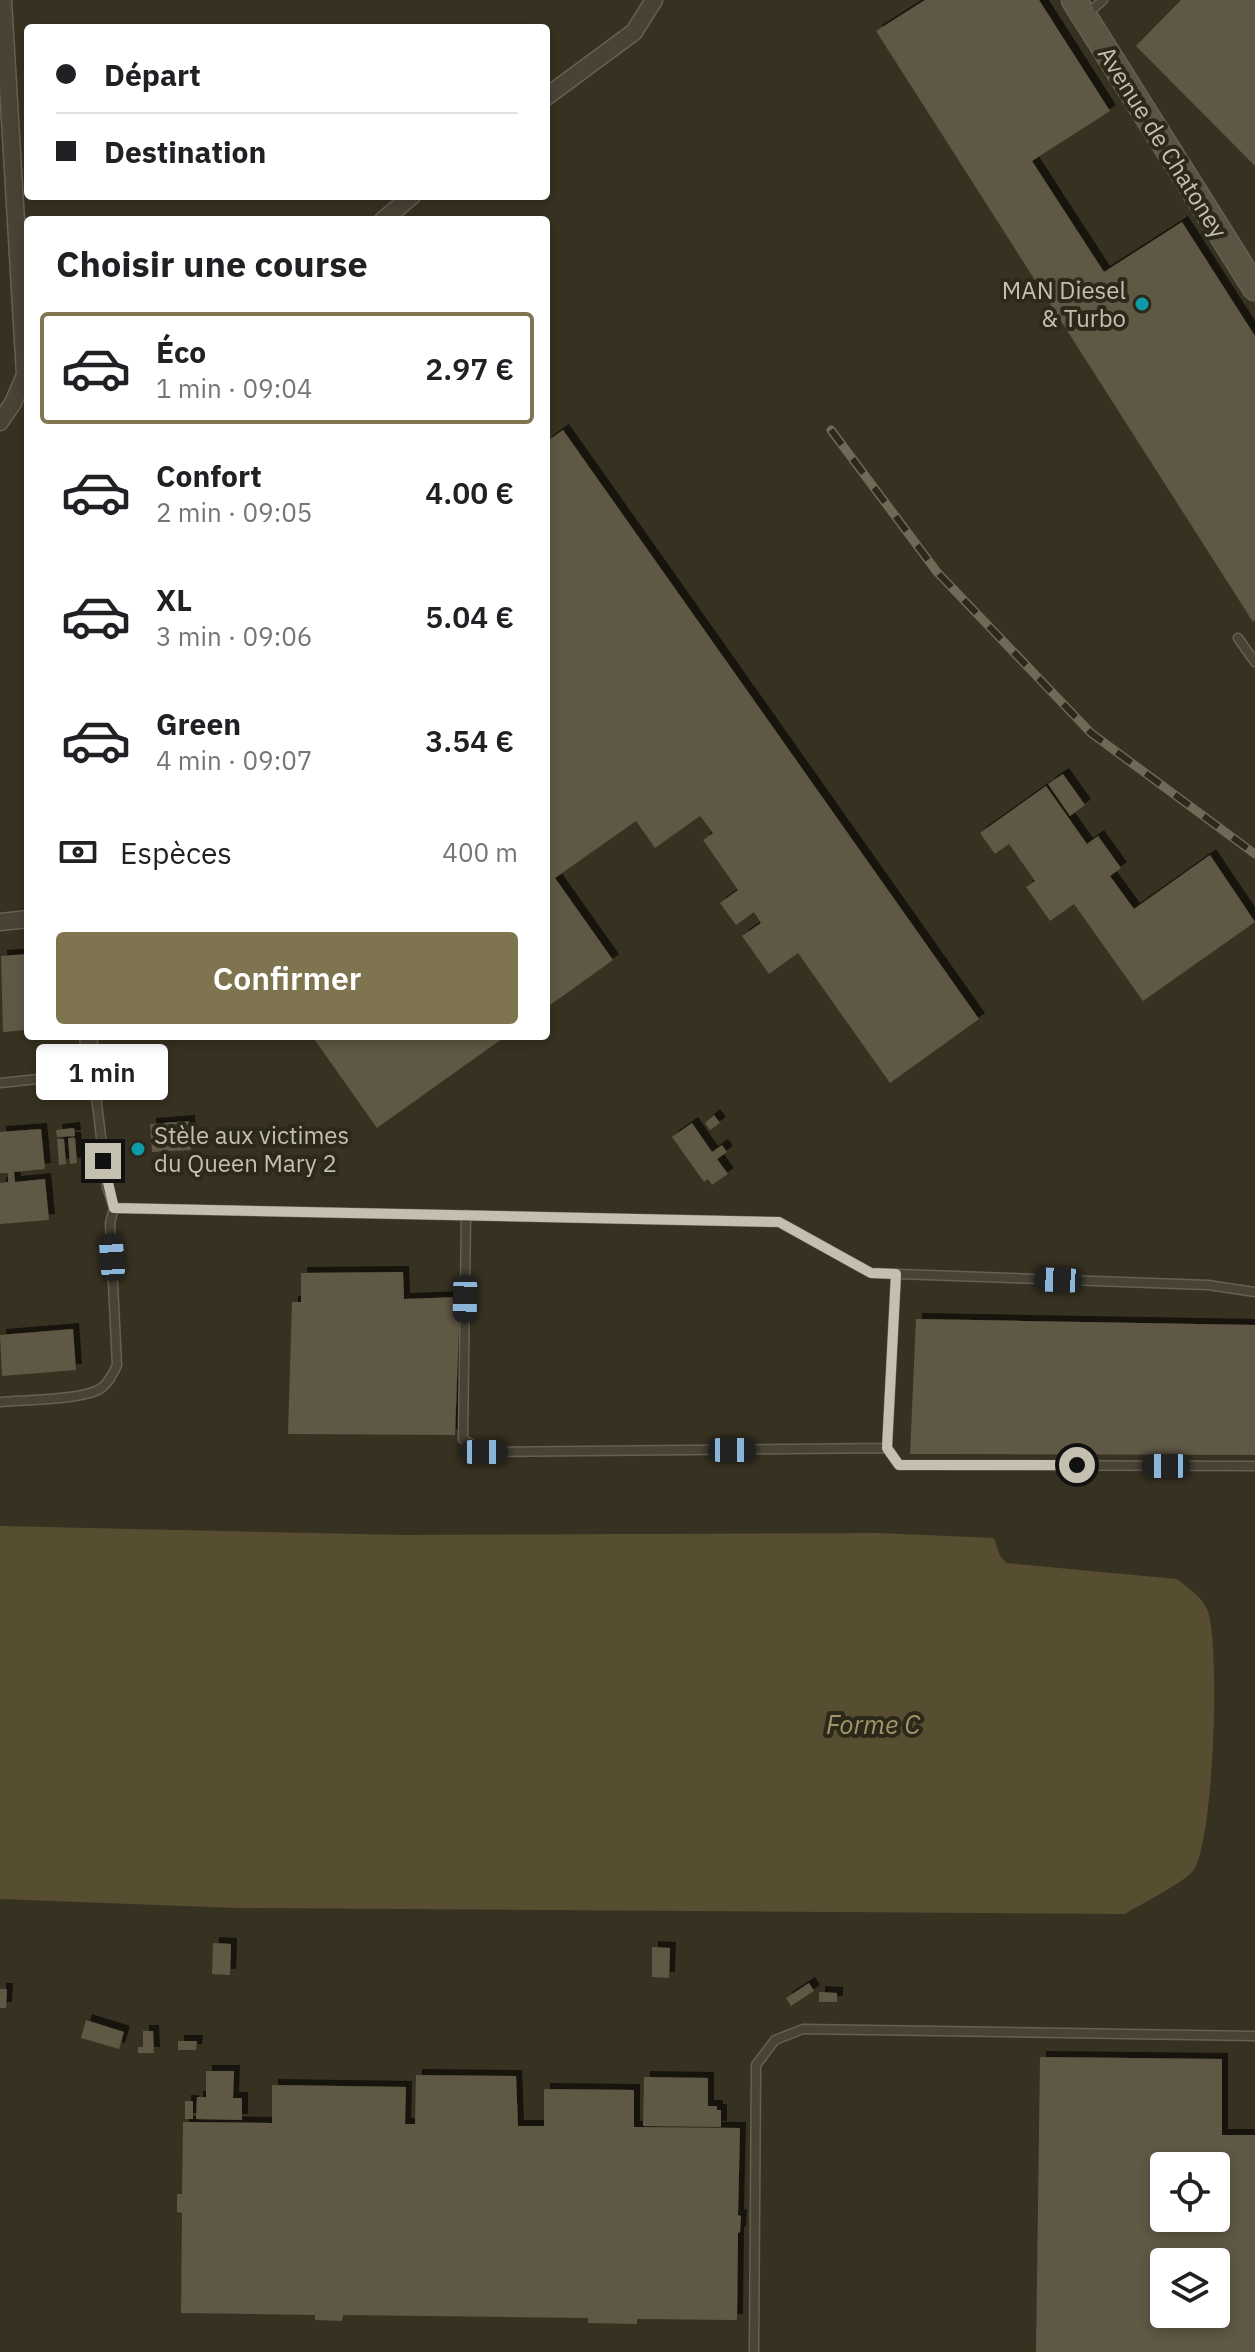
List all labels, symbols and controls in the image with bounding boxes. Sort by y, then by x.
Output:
street label: Avenue de Chatoney [1091,40,1235,244]
text: Départ [104,55,201,94]
text: Destination [104,132,266,171]
text: Choisir une course [56,240,368,287]
place label: MAN Diesel & Turbo [1002,274,1126,334]
marker: MAN Diesel & Turbo [1133,295,1151,313]
icon: car [60,332,132,404]
text: Éco [156,332,206,371]
text: 2.97 € [425,349,514,388]
text: 1 min · 09:04 [156,371,312,405]
icon: car [60,456,132,528]
text: Confort [156,456,262,495]
text: 4.00 € [425,473,514,512]
text: 2 min · 09:05 [156,495,312,529]
icon: car [60,580,132,652]
text: XL [156,580,192,619]
text: 5.04 € [425,597,514,636]
text: 3 min · 09:06 [156,619,312,653]
icon: car [60,704,132,776]
text: Green [156,704,241,743]
text: 3.54 € [425,721,514,760]
text: 4 min · 09:07 [156,743,312,777]
icon: cash [56,830,100,874]
text: Espèces [120,833,232,872]
text: 400 m [442,835,518,869]
button: Confirmer [56,932,518,1024]
callout: 1 min [37,1045,169,1101]
text: 1 min [68,1055,136,1089]
place label: Stèle aux victimes du Queen Mary 2 [154,1119,349,1179]
marker: Stèle aux victimes du Queen Mary 2 [129,1140,147,1158]
route end [85,1143,121,1179]
car [98,1232,126,1282]
car [1034,1267,1082,1293]
car [453,1275,477,1323]
car [708,1438,756,1462]
car [460,1440,508,1464]
route start [1059,1447,1095,1483]
car [1142,1454,1190,1478]
water label: Forme C [826,1707,920,1741]
map controls [1150,2152,1230,2328]
button: locate [1150,2152,1230,2232]
button: layers [1150,2248,1230,2328]

